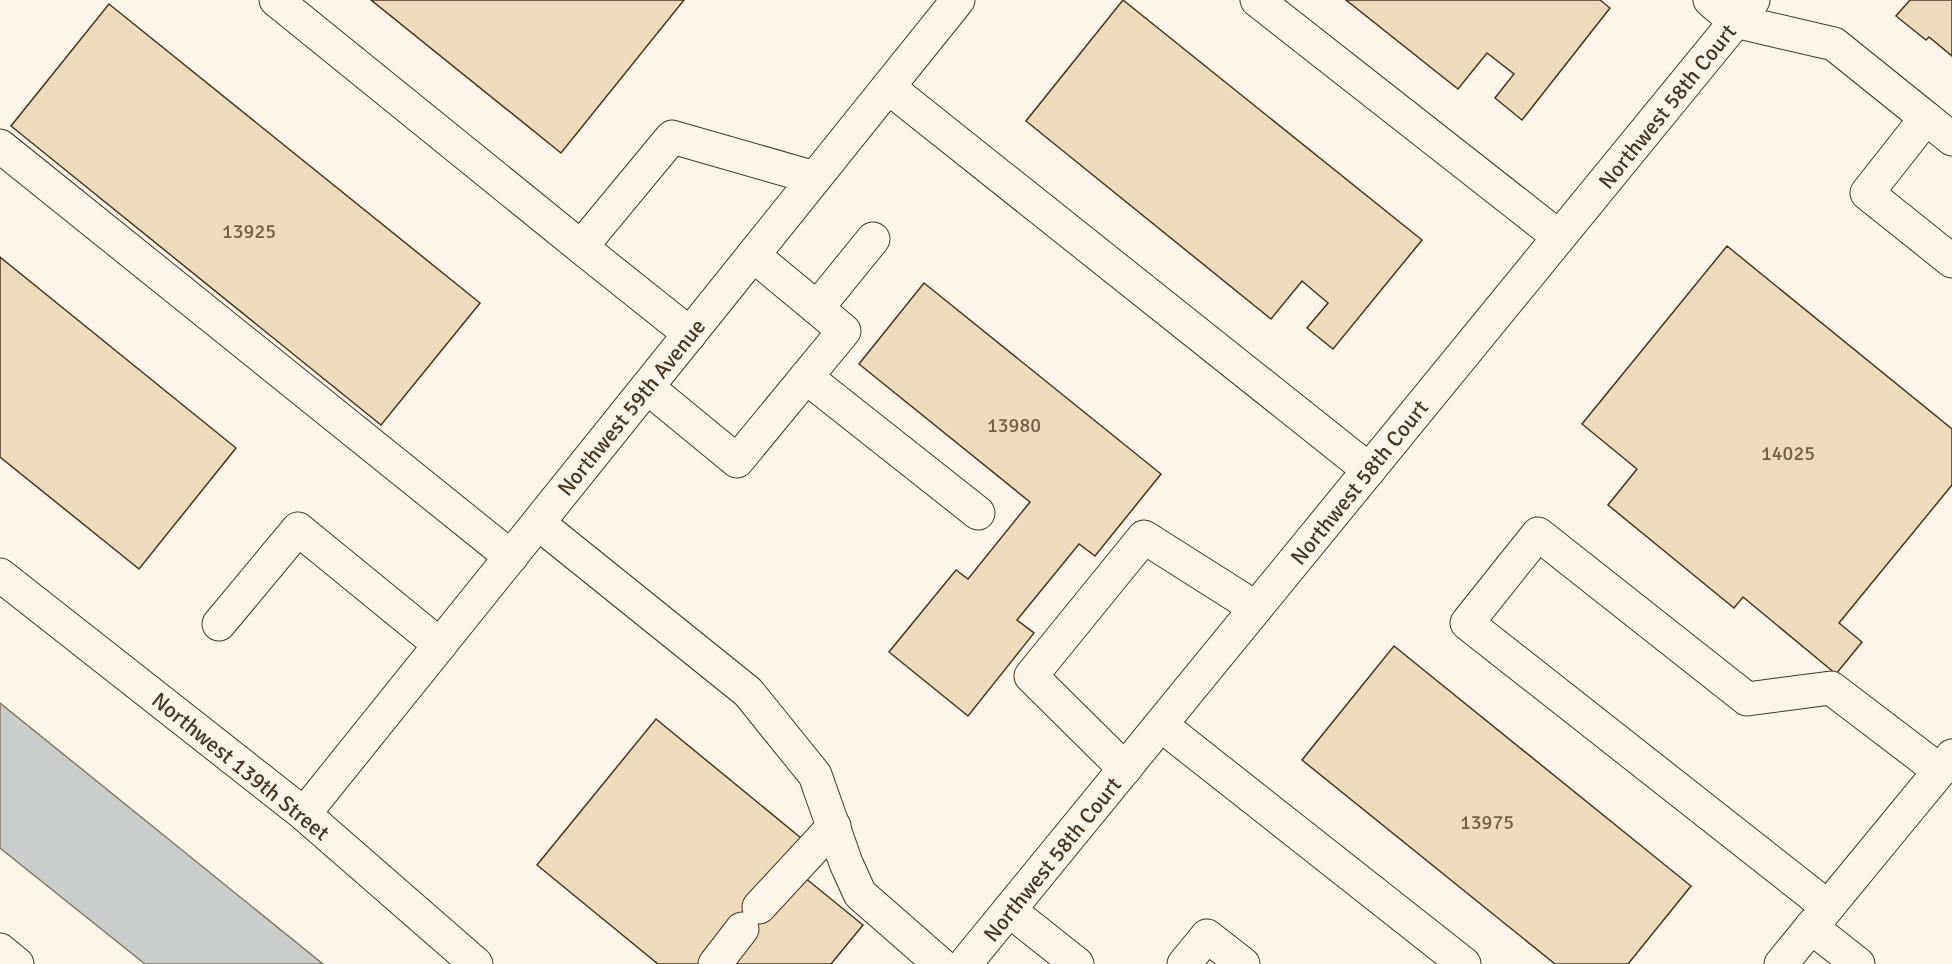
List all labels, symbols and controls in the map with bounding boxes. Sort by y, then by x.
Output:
street label: Northwest 58th Court [1593,18,1742,194]
house number: 13925 [222,219,276,244]
street label: Northwest 59th Avenue [552,313,711,501]
street label: Northwest 58th Court [1285,394,1434,570]
house number: 13980 [987,413,1041,438]
house number: 14025 [1761,441,1815,466]
street label: Northwest 139th Street [146,686,335,846]
street label: Northwest 58th Court [978,771,1127,947]
house number: 13975 [1460,810,1514,835]

